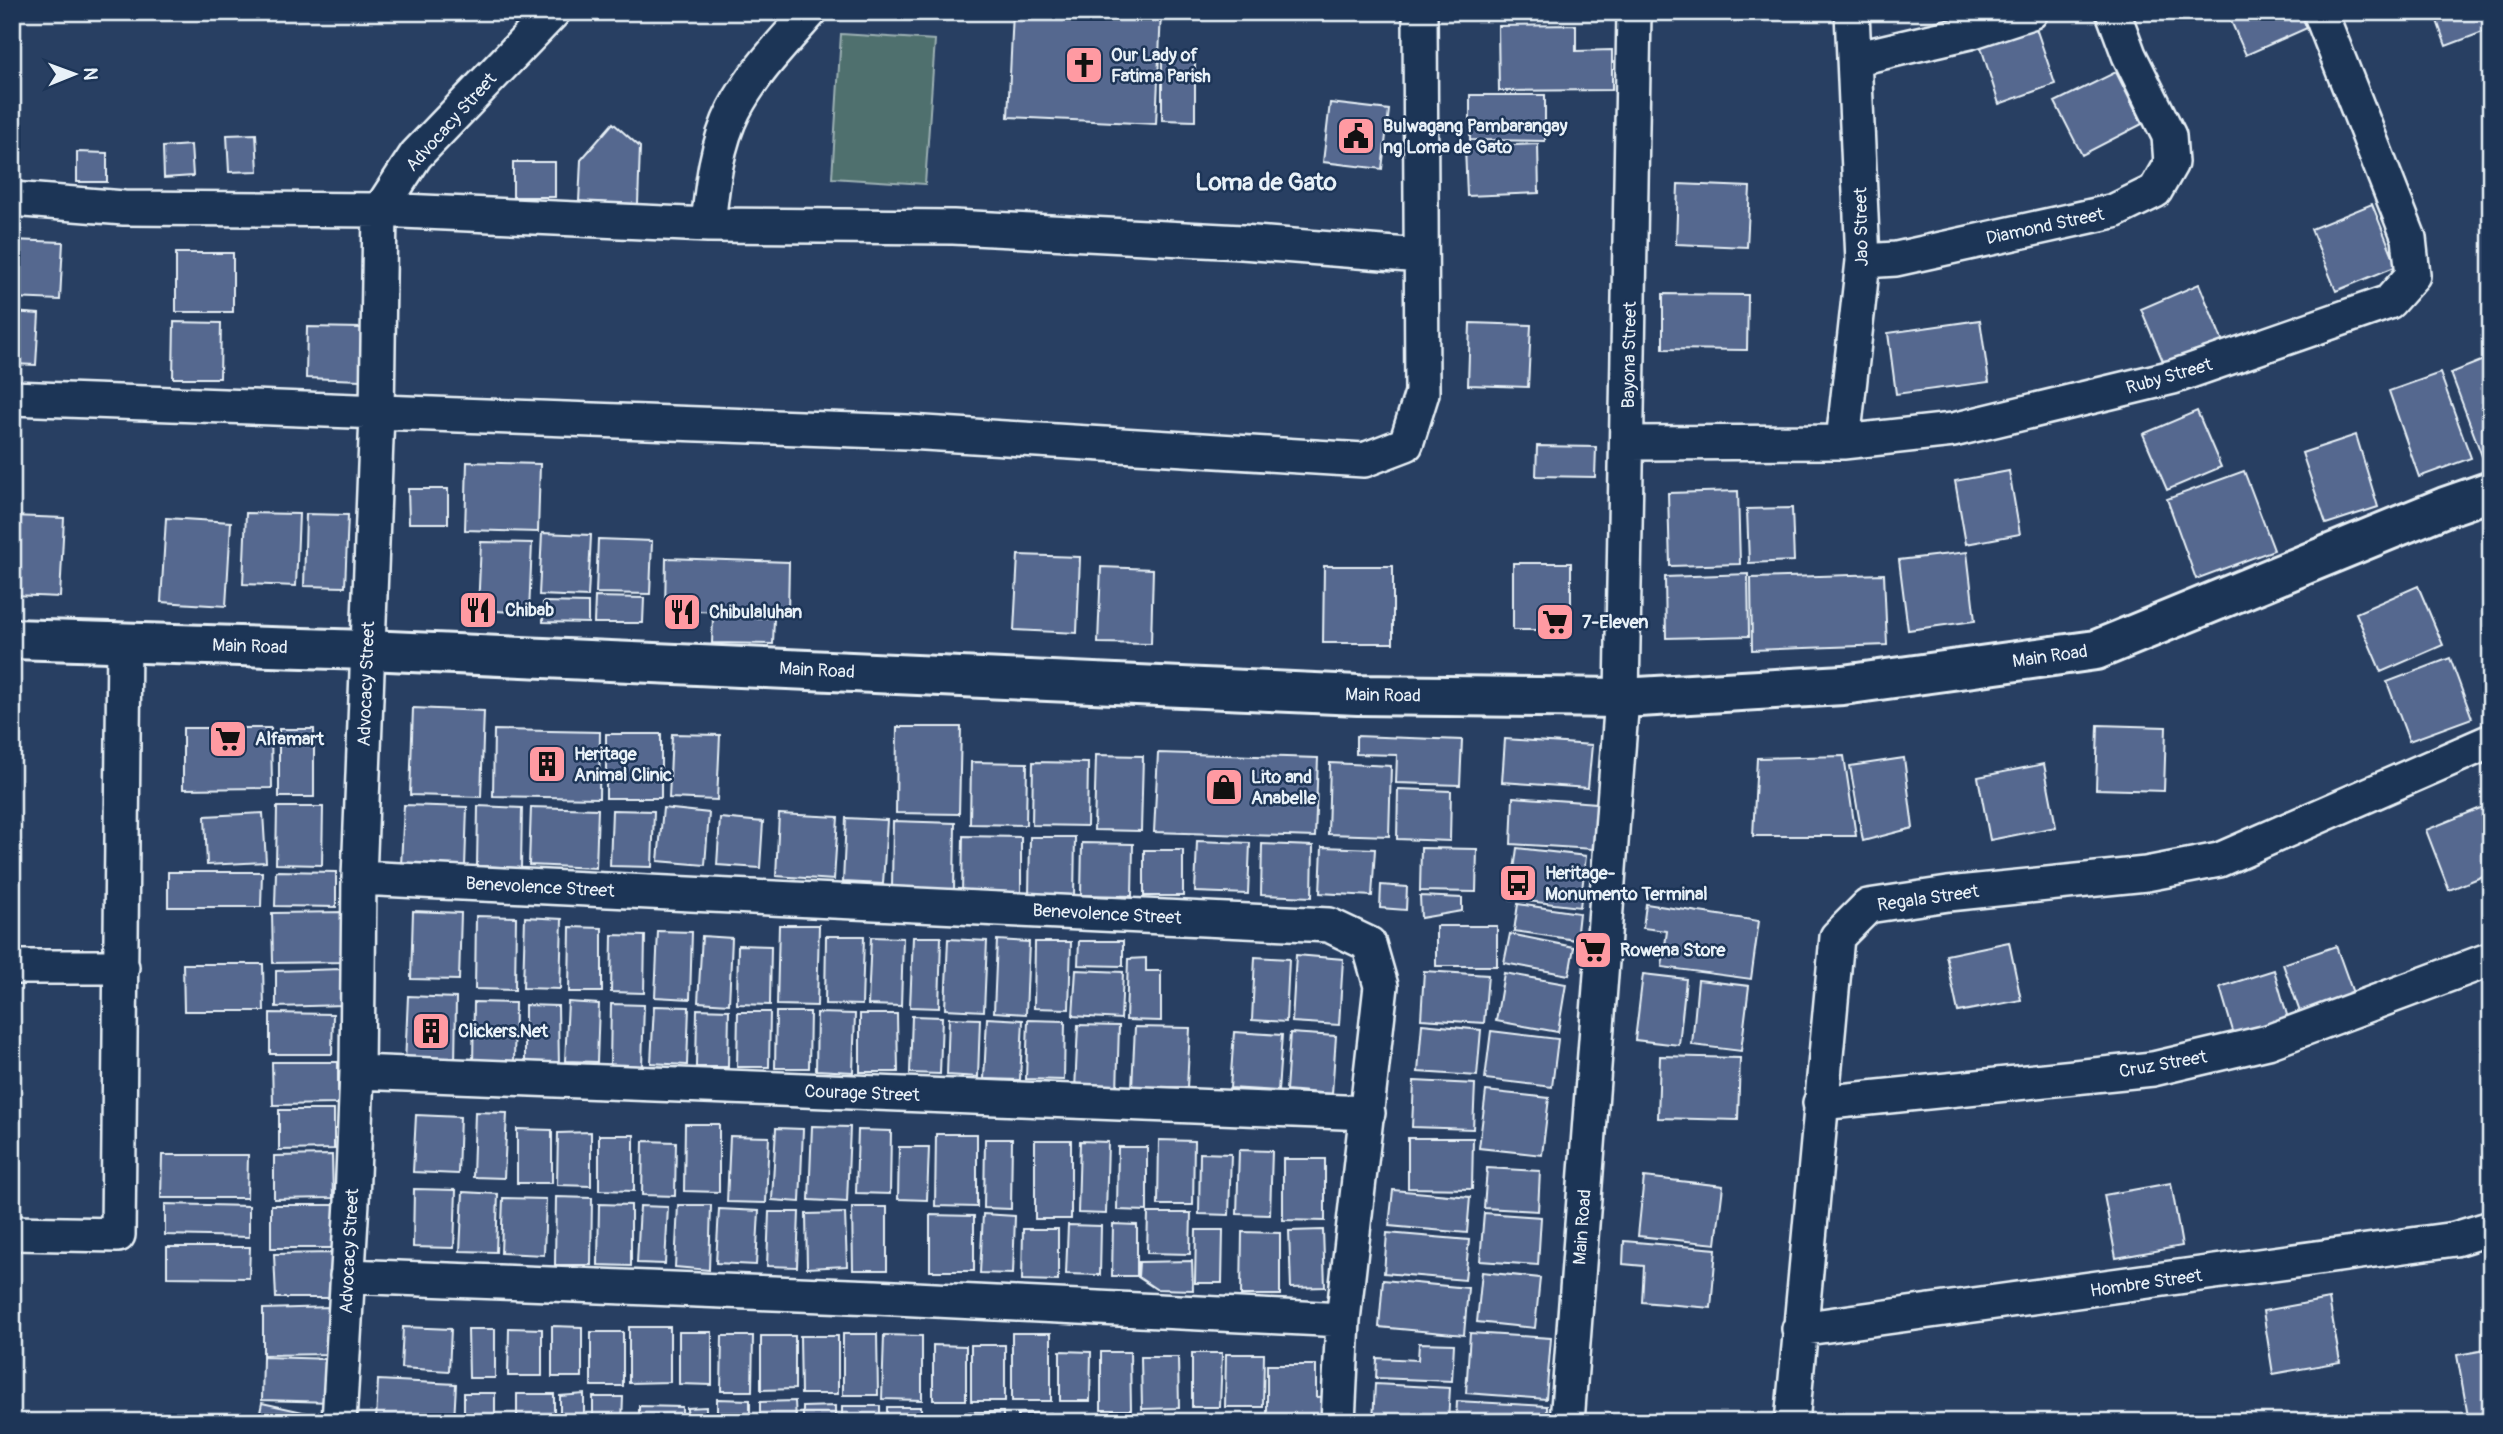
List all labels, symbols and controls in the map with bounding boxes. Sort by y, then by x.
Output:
north arrow [38,38,108,108]
church icon: Our Lady of Fatima Parish [1063,44,1105,86]
place label: Our Lady of Fatima Parish [1111,44,1211,88]
text: N [78,67,102,80]
street label: Advocacy Street [401,68,502,177]
public building icon: Bulwagang Pambarangay ng Loma de Gato [1335,115,1377,157]
place label: Bulwagang Pambarangay ng Loma de Gato [1383,115,1568,159]
district label: Loma de Gato [1195,168,1337,197]
street label: Jao Street [1849,186,1874,267]
street label: Diamond Street [1984,203,2107,250]
street label: Bayona Street [1617,301,1642,409]
street label: Ruby Street [2123,353,2216,400]
restaurant icon: Chibab [457,589,499,631]
restaurant icon: Chibulaluhan [661,591,703,633]
place label: Chibab [505,599,554,622]
place label: Chibulaluhan [709,601,802,624]
supermarket icon: 7-Eleven [1534,601,1576,643]
place label: 7-Eleven [1582,611,1649,634]
street label: Advocacy Street [353,620,380,747]
street label: Main Road [212,634,288,659]
street label: Main Road [2011,640,2089,673]
street label: Main Road [779,657,855,684]
street label: Main Road [1345,683,1421,708]
supermarket icon: Alfamart [207,718,249,760]
place label: Alfamart [255,728,325,751]
building icon: Heritage Animal Clinic [526,743,568,785]
place label: Heritage Animal Clinic [574,743,672,787]
shop icon: Lito and Anabelle [1203,766,1245,808]
place label: Lito and Anabelle [1251,766,1318,810]
bus stop icon: Heritage- Monumento Terminal [1497,862,1539,904]
place label: Heritage- Monumento Terminal [1545,862,1708,906]
street label: Benevolence Street [465,872,616,903]
street label: Regala Street [1876,880,1981,917]
street label: Benevolence Street [1032,899,1183,930]
supermarket icon: Rowena Store [1572,929,1614,971]
place label: Rowena Store [1620,939,1727,962]
building icon: Clickers.Net [410,1010,452,1052]
place label: Clickers.Net [458,1020,549,1043]
street label: Cruz Street [2117,1045,2209,1084]
street label: Courage Street [804,1080,921,1107]
street label: Advocacy Street [335,1187,364,1314]
street label: Main Road [1568,1188,1597,1266]
street label: Hombre Street [2089,1264,2204,1303]

